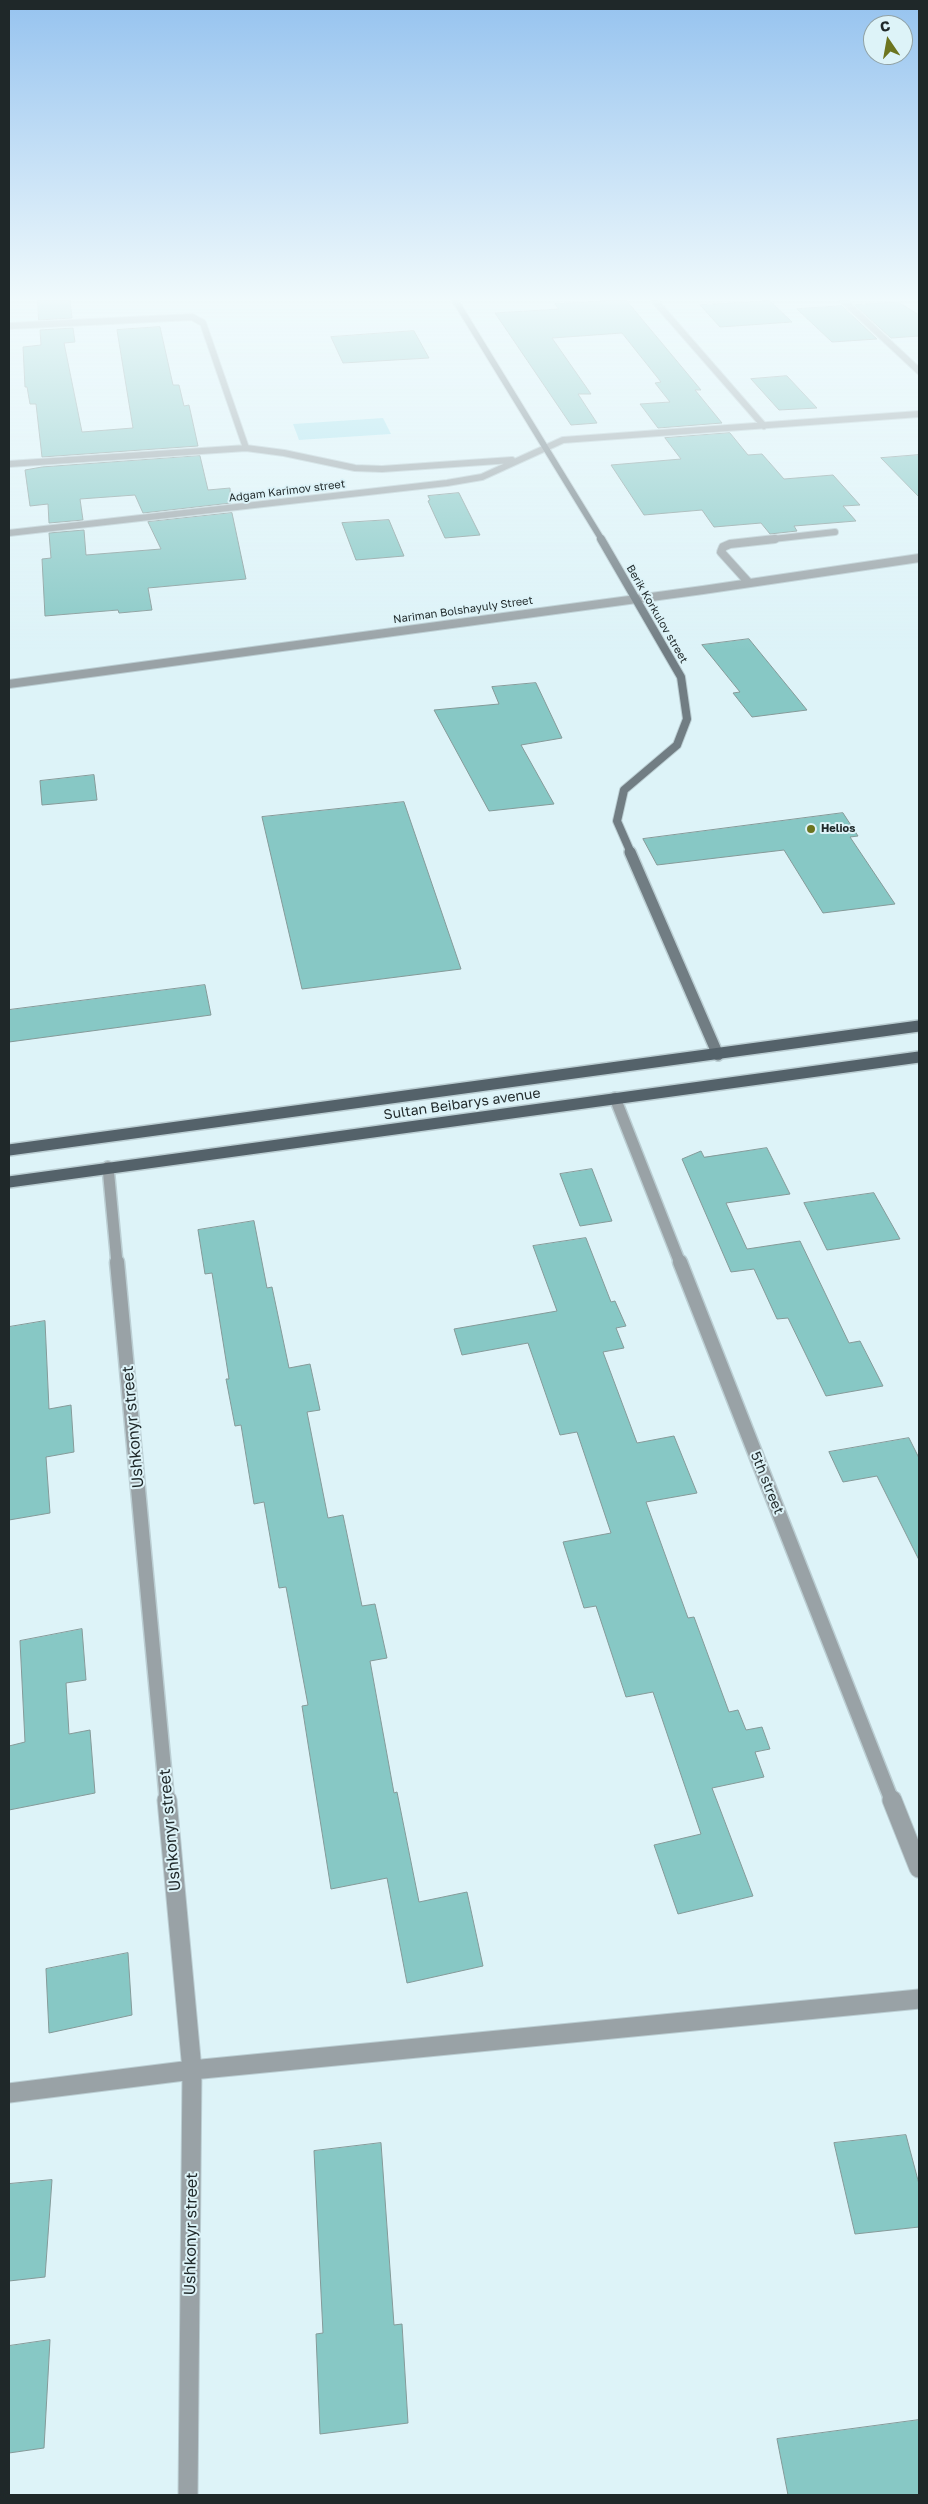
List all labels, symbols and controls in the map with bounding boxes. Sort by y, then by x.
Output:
north arrow [863,15,913,65]
text: С [878,16,892,35]
street label: Adgam Karimov street [228,477,346,505]
street label: Berik Korkulov street [623,562,691,666]
street label: Nariman Bolshayuly Street [392,594,534,626]
place label: Helios [821,822,855,836]
marker: Helios [805,823,817,835]
street label: Sultan Beibarys avenue [383,1085,541,1123]
street label: Ushkonyr street [118,1365,148,1489]
street label: 5th street [747,1449,787,1517]
street label: Ushkonyr street [155,1768,185,1892]
street label: Ushkonyr street [180,2172,202,2296]

